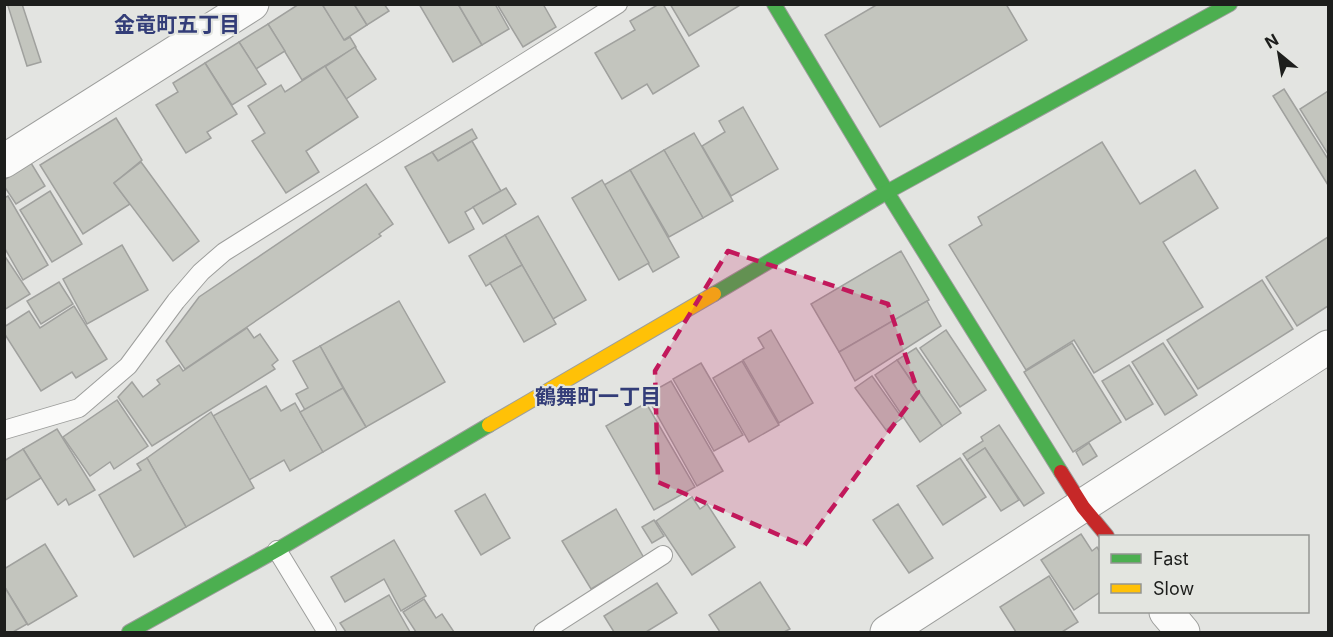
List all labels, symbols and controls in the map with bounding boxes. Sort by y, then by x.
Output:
district label: 金竜町五丁目 [114,12,240,37]
north arrow [1249,24,1309,84]
text: N [1261,29,1282,53]
district label: 鶴舞町一丁目 [535,384,661,409]
legend [1099,535,1309,613]
text: Fast [1153,548,1189,569]
text: Slow [1153,578,1194,599]

